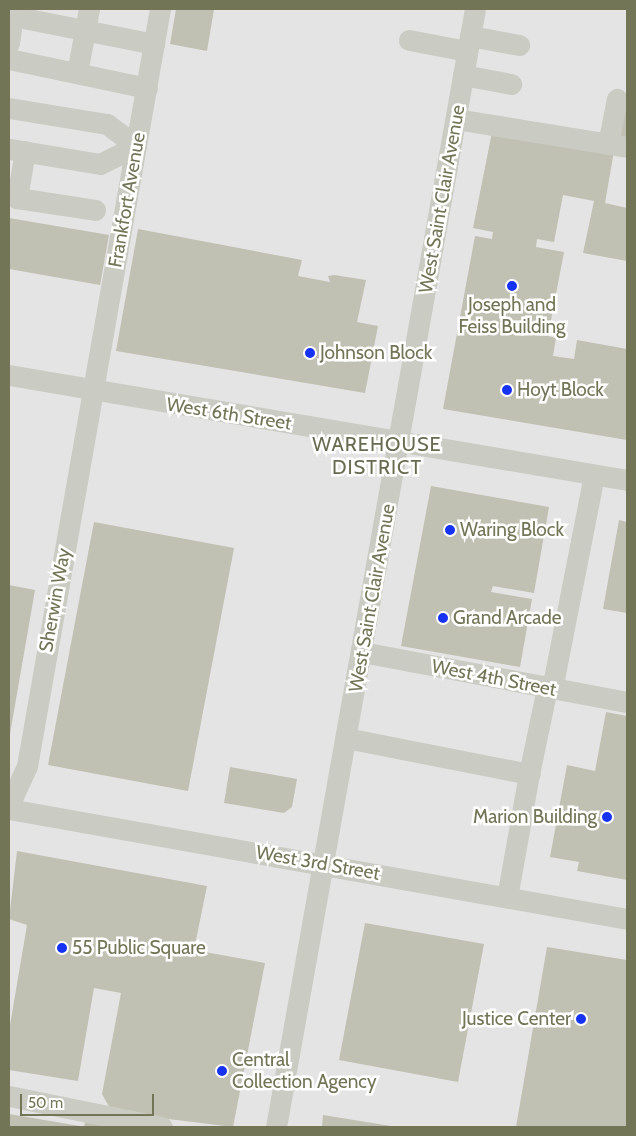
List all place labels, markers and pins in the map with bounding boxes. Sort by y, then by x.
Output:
marker: Joseph and Feiss Building [506,280,518,292]
place label: Joseph and Feiss Building [458,294,566,338]
place label: Johnson Block [320,342,432,364]
marker: Johnson Block [304,347,316,359]
place label: Hoyt Block [517,379,604,401]
marker: Hoyt Block [501,384,513,396]
place label: Waring Block [460,519,564,541]
marker: Waring Block [444,524,456,536]
place label: Grand Arcade [453,607,562,629]
marker: Grand Arcade [437,612,449,624]
place label: Marion Building [473,806,597,828]
marker: Marion Building [601,811,613,823]
place label: 55 Public Square [72,937,206,959]
marker: 55 Public Square [56,942,68,954]
place label: Justice Center [462,1008,571,1030]
marker: Justice Center [575,1013,587,1025]
place label: Central Collection Agency [232,1049,376,1093]
marker: Central Collection Agency [216,1065,228,1077]

